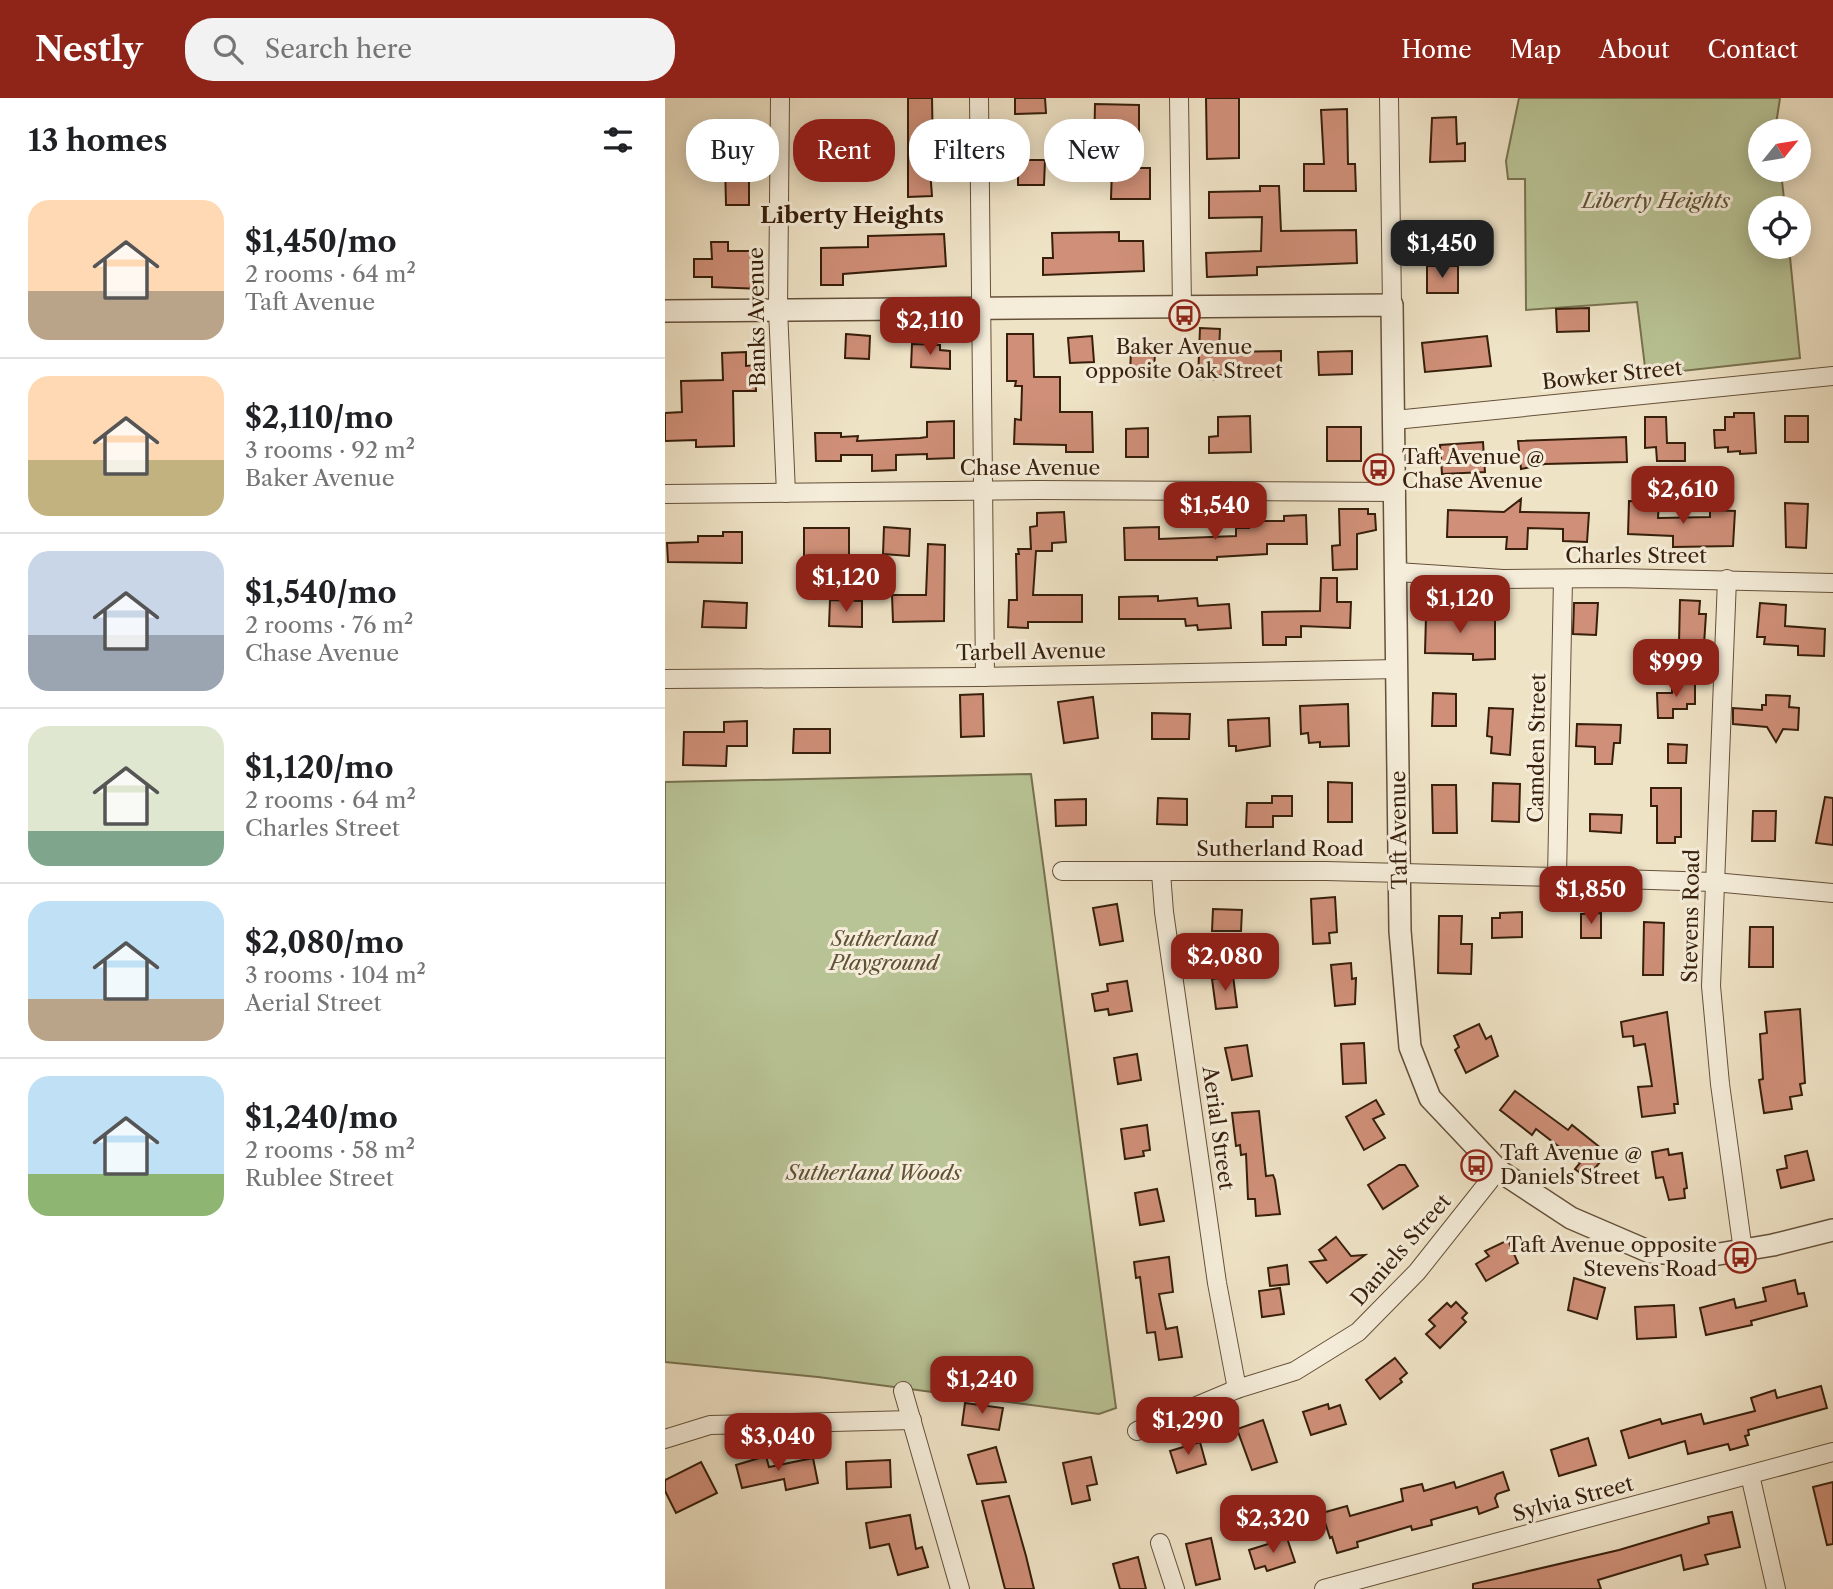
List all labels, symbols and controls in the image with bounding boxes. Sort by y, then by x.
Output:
search box [185,18,675,81]
text: Nestly [35,29,143,70]
icon: search [209,30,247,68]
text: Search here [265,33,412,65]
text: Home [1401,35,1472,64]
text: Map [1510,35,1561,64]
text: About [1599,35,1670,64]
text: Contact [1708,35,1798,64]
chip: Buy [686,119,779,182]
chip: Rent [793,119,895,182]
chip: Filters [909,119,1030,182]
chip: New [1044,119,1144,182]
north arrow [1748,119,1811,182]
map controls [1748,119,1811,259]
icon: filters [599,121,637,159]
text: 13 homes [28,122,167,159]
park label: Liberty Heights [1580,188,1731,213]
button: locate [1748,196,1811,259]
district label: Liberty Heights [760,201,944,229]
pin: $1,450 [1385,220,1499,280]
text: $1,450/mo [245,223,397,260]
icon: home [84,228,168,312]
text: $1,450 [1407,229,1477,257]
street label: Banks Avenue [743,247,770,387]
text: 2 rooms · 64 m² [245,260,416,288]
text: Taft Avenue [245,288,375,316]
pin: $2,110 [873,298,987,357]
bus stop icon: Baker Avenue opposite Oak Street [1167,298,1201,332]
text: $2,110 [896,306,964,334]
place label: Baker Avenue opposite Oak Street [1085,334,1283,383]
street label: Bowker Street [1541,355,1684,394]
text: $2,110/mo [245,399,393,436]
icon: home [84,404,168,488]
text: 3 rooms · 92 m² [245,436,415,464]
place label: Taft Avenue @ Chase Avenue [1402,444,1545,493]
bus stop icon: Taft Avenue @ Chase Avenue [1362,452,1396,486]
street label: Chase Avenue [960,455,1100,480]
text: Baker Avenue [245,464,395,492]
pin: $2,610 [1626,466,1740,526]
text: $2,610 [1647,475,1719,503]
pin: $1,540 [1158,482,1272,542]
text: $1,540 [1180,491,1250,519]
street label: Charles Street [1565,543,1707,568]
pin: $1,120 [789,554,903,614]
text: $1,120 [812,563,880,591]
text: $1,540/mo [245,574,397,611]
pin: $1,120 [1403,575,1517,635]
icon: home [84,579,168,663]
text: $1,120 [1426,584,1494,612]
text: 2 rooms · 76 m² [245,611,413,639]
street label: Tarbell Avenue [956,638,1106,665]
text: Chase Avenue [245,639,399,667]
pin: $999 [1635,640,1717,699]
text: $999 [1649,648,1703,676]
street label: Camden Street [1523,672,1550,823]
text: $1,120/mo [245,749,394,786]
icon: home [84,754,168,838]
street label: Taft Avenue [1385,770,1412,890]
text: 2 rooms · 64 m² [245,786,416,814]
text: Charles Street [245,814,400,842]
street label: Sutherland Road [1196,836,1364,861]
street label: Stevens Road [1677,849,1704,983]
pin: $1,850 [1534,866,1648,926]
text: $1,850 [1555,875,1627,903]
text: $2,080/mo [245,924,404,961]
park label: Sutherland Playground [827,926,941,975]
icon: home [84,929,168,1013]
pin: $2,080 [1168,934,1282,993]
text: $2,080 [1187,942,1263,970]
text: 3 rooms · 104 m² [245,961,426,989]
text: Aerial Street [245,989,382,1017]
street label: Aerial Street [1197,1063,1240,1192]
text: $1,240/mo [245,1099,398,1136]
icon: home [84,1104,168,1188]
text: 2 rooms · 58 m² [245,1136,415,1164]
place label: Taft Avenue @ Daniels Street [1500,1140,1643,1189]
bus stop icon: Taft Avenue @ Daniels Street [1460,1148,1494,1182]
park label: Sutherland Woods [784,1160,962,1185]
text: Rublee Street [245,1164,394,1192]
street label: Daniels Street [1345,1188,1456,1311]
place label: Taft Avenue opposite Stevens Road [1506,1232,1717,1281]
bus stop icon: Taft Avenue opposite Stevens Road [1723,1240,1757,1274]
pin: $1,240 [925,1356,1039,1416]
text: $1,240 [946,1365,1018,1393]
pin: $1,290 [1131,1398,1245,1457]
text: $1,290 [1152,1406,1224,1434]
pin: $3,040 [721,1414,835,1473]
text: $3,040 [741,1422,815,1450]
street label: Sylvia Street [1510,1470,1636,1527]
pin: $2,320 [1216,1496,1330,1555]
text: $2,320 [1236,1504,1310,1532]

